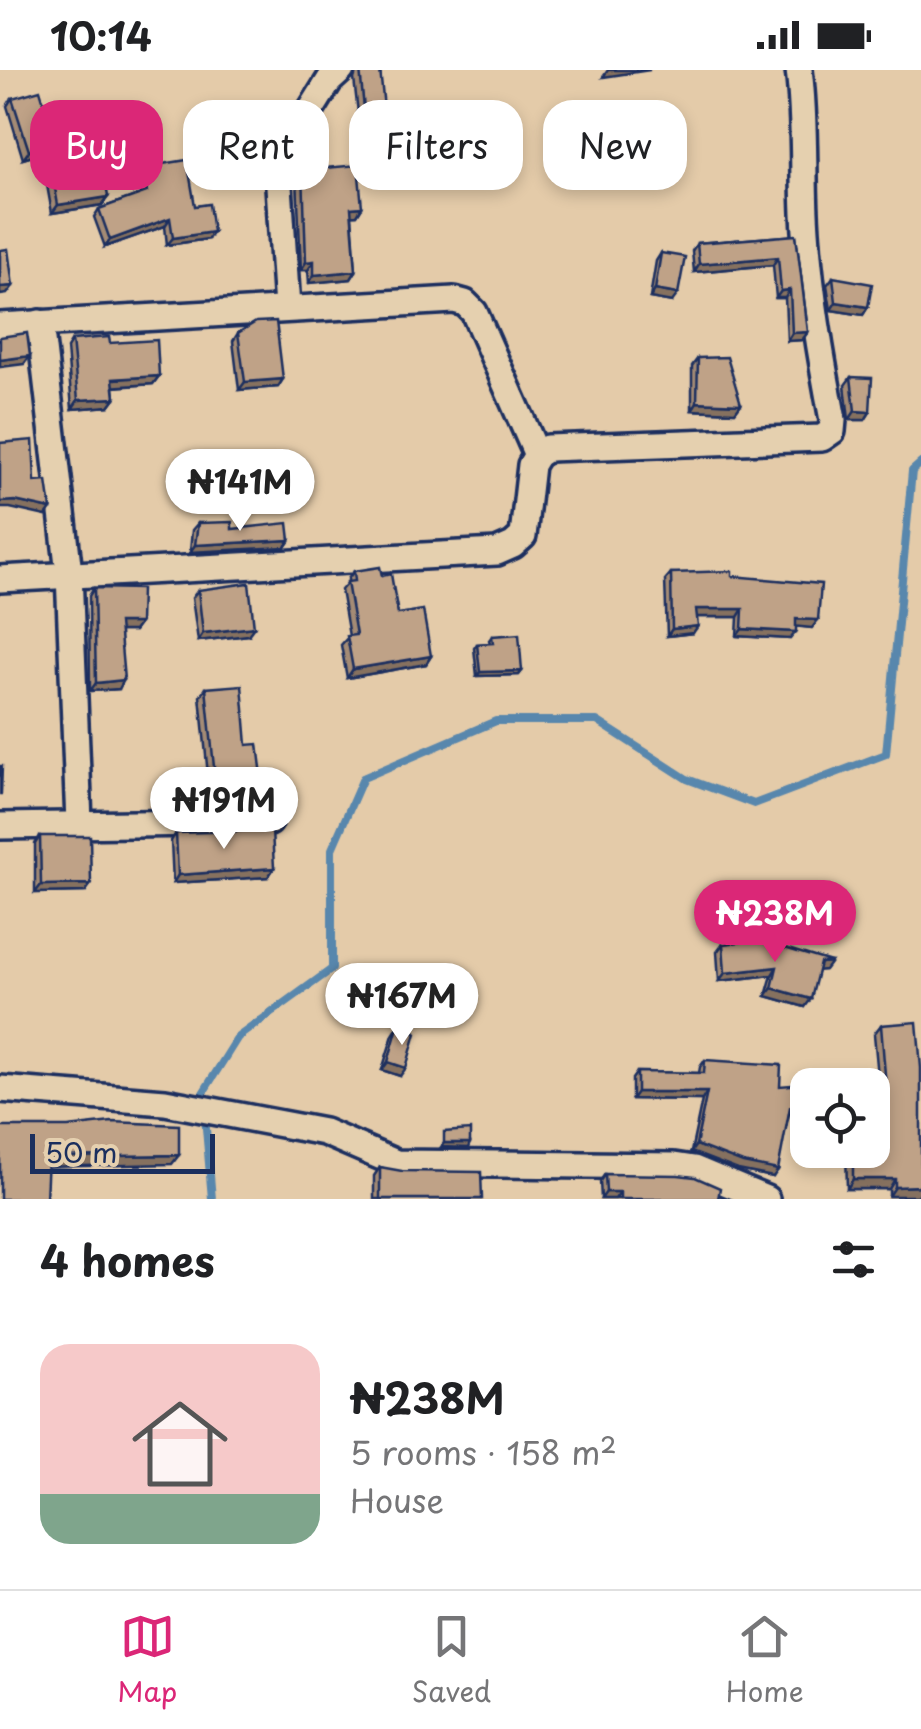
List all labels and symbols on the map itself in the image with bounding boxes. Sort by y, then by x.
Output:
pin: ₦141M [170,449,310,534]
pin: ₦191M [154,767,294,852]
pin: ₦238M [705,880,845,965]
pin: ₦167M [332,963,472,1048]
scale bar [30,1129,215,1174]

